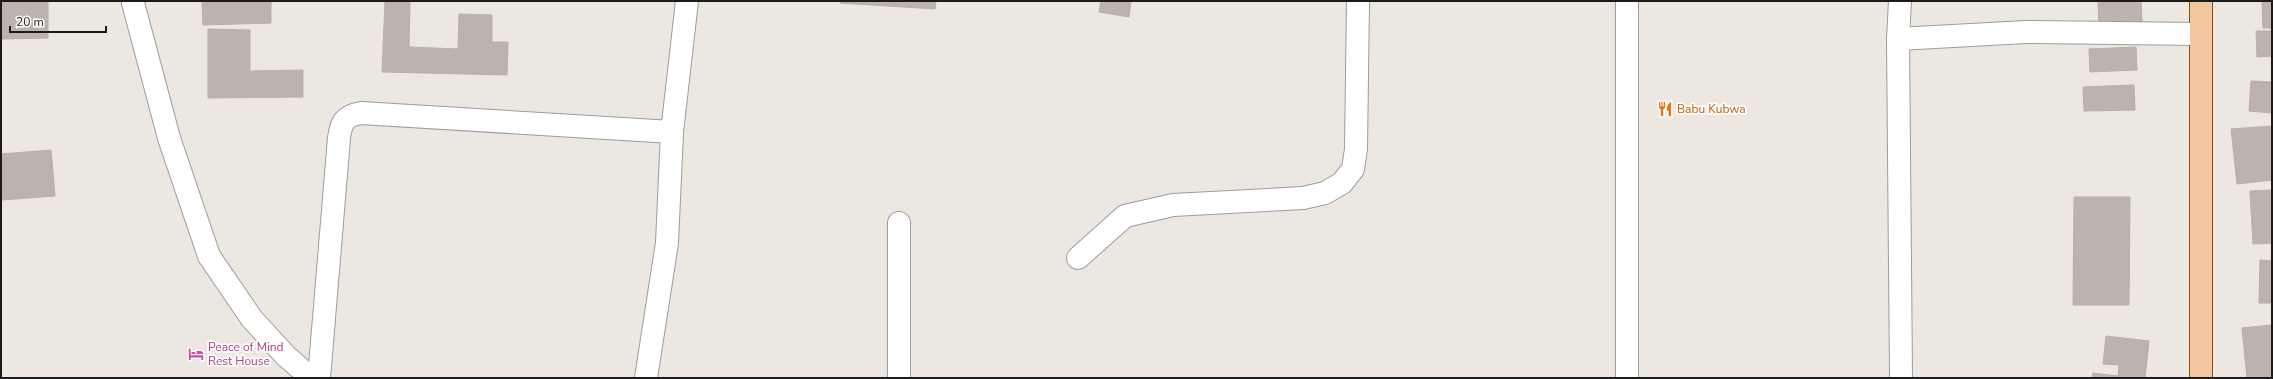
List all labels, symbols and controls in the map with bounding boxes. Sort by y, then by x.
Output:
scale bar [10,8,106,34]
text: 20 m [16,14,44,30]
restaurant icon: Babu Kubwa [1656,100,1674,118]
place label: Babu Kubwa [1677,101,1746,117]
place label: Peace of Mind Rest House [208,339,284,369]
hotel icon: Peace of Mind Rest House [187,345,205,363]

